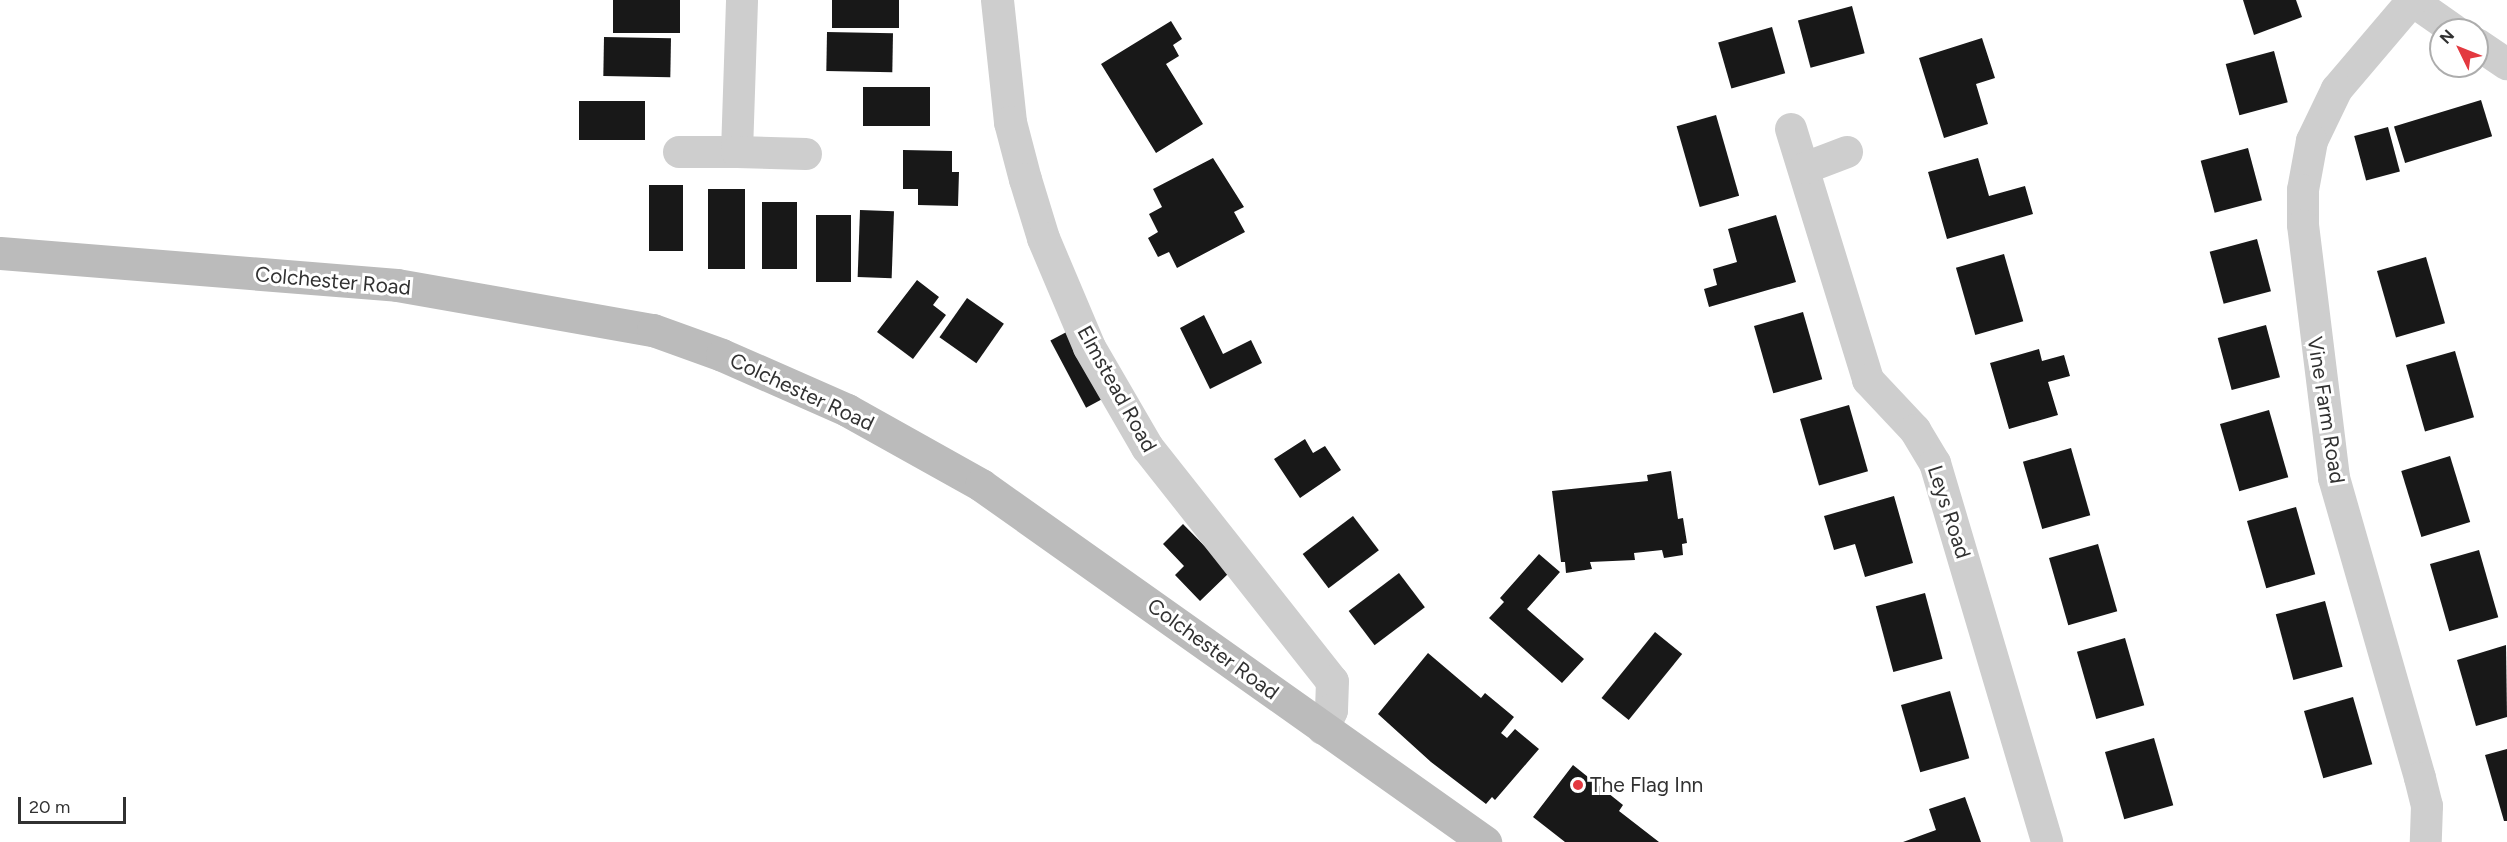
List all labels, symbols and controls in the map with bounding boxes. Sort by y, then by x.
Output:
north arrow [2429,18,2489,78]
text: N [2436,26,2458,48]
street label: Colchester Road [254,262,412,300]
street label: Elmstead Road [1072,321,1162,457]
street label: Vine Farm Road [2302,335,2350,485]
street label: Colchester Road [726,348,878,436]
street label: Leys Road [1922,462,1976,562]
street label: Colchester Road [1142,593,1284,705]
place label: The Flag Inn [1590,772,1703,798]
marker: The Flag Inn [1571,778,1585,792]
scale bar [21,785,129,823]
text: 20 m [29,796,70,818]

